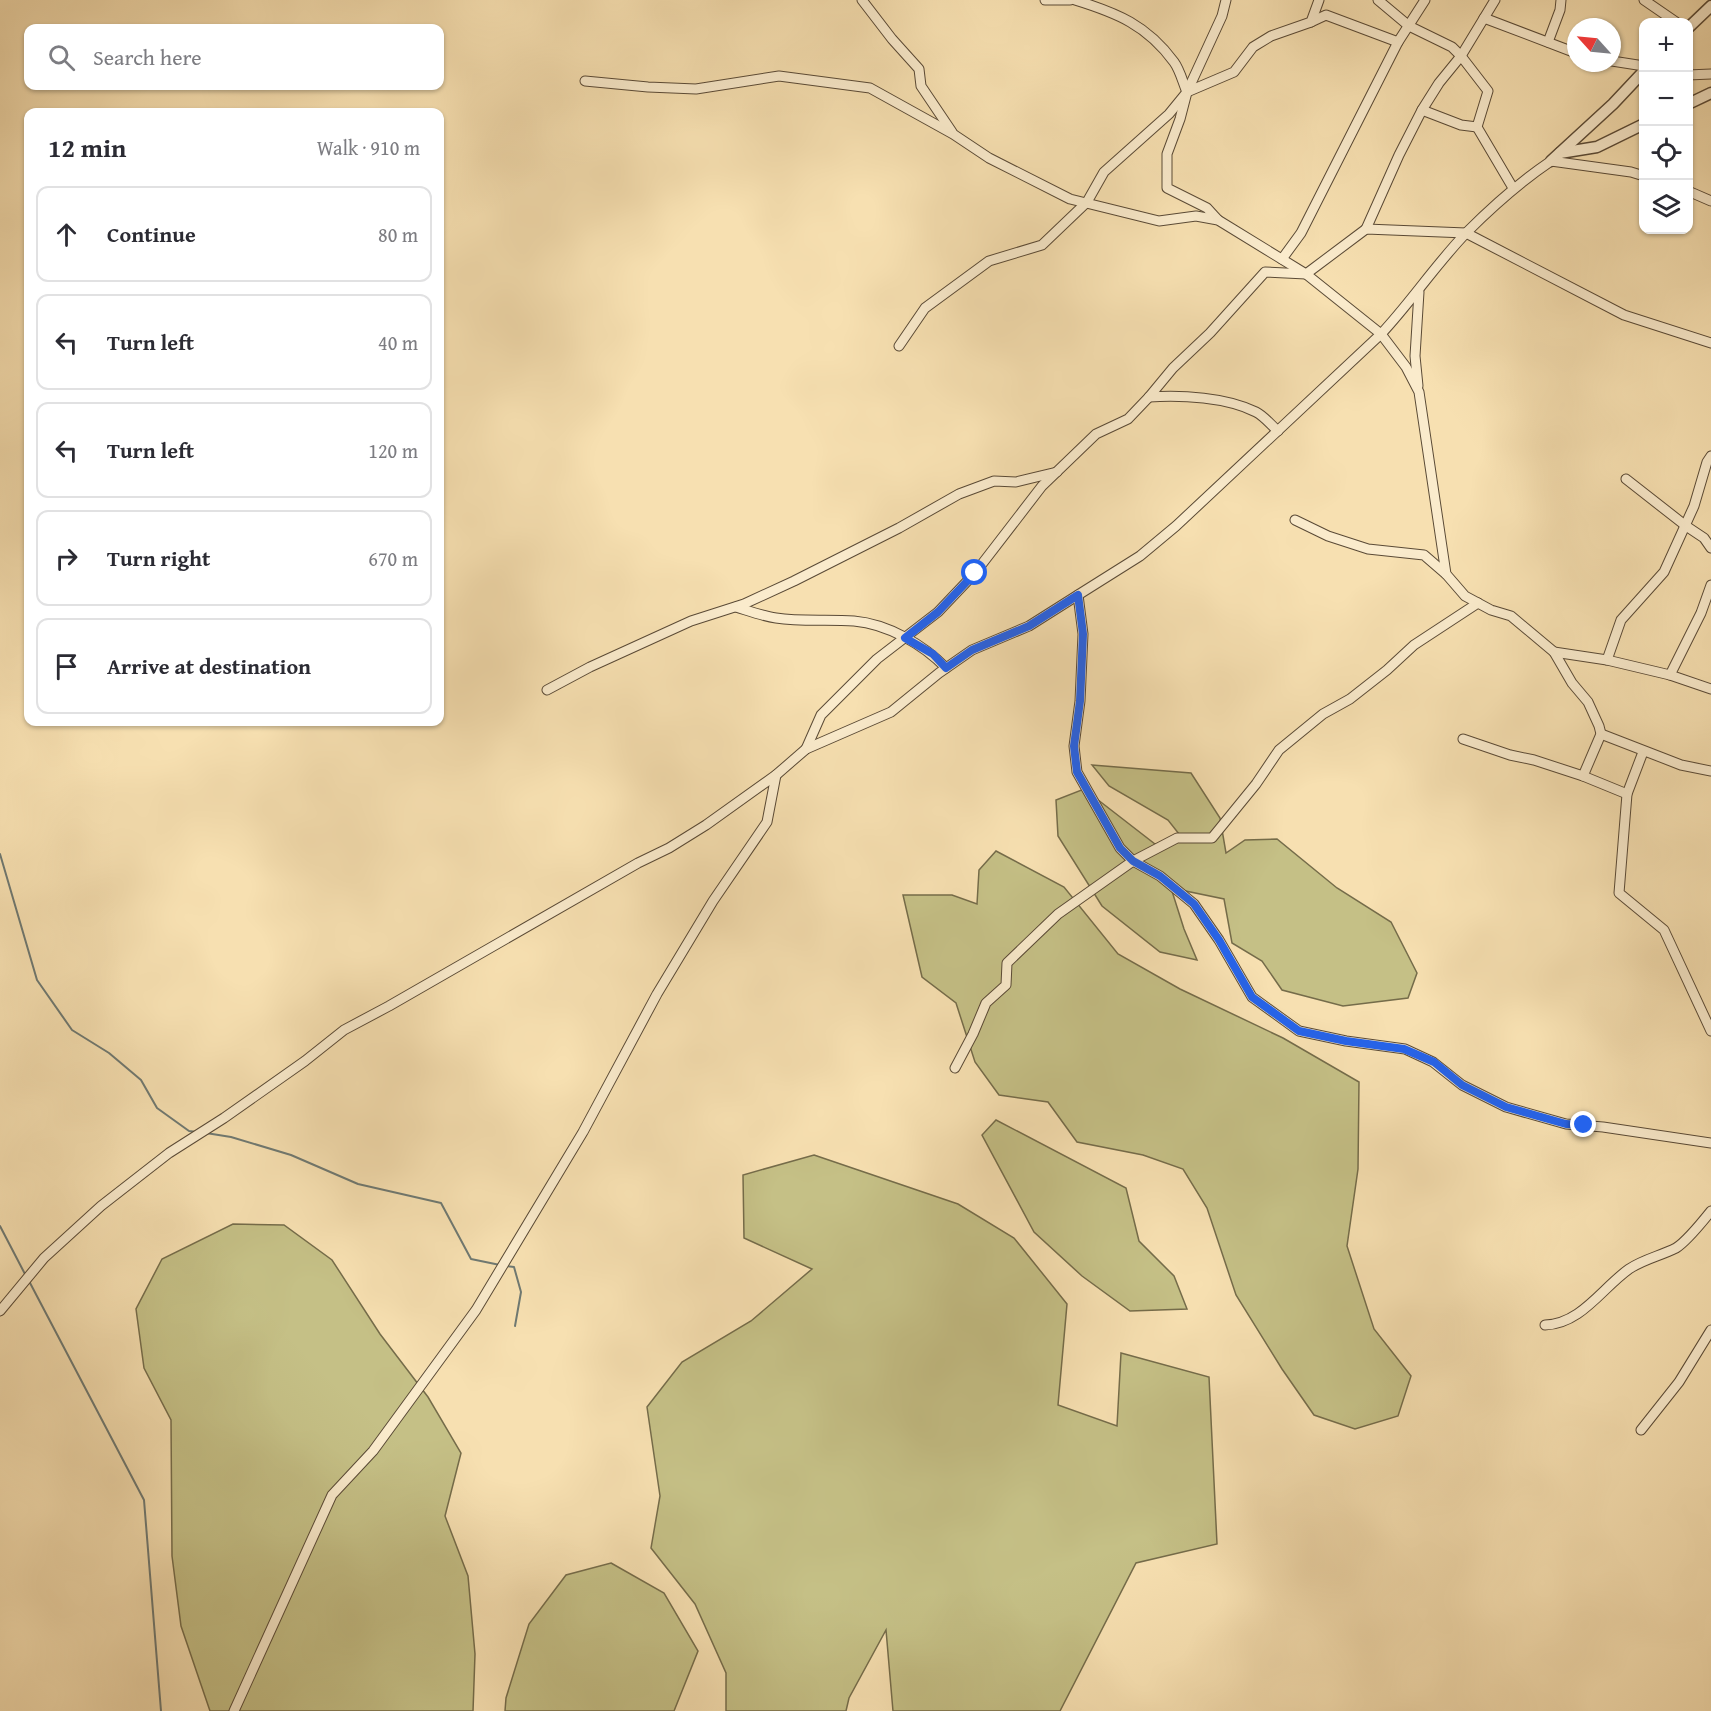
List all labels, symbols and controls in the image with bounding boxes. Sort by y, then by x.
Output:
north arrow [1567,18,1621,72]
map controls [1639,18,1693,234]
button: + [1639,18,1693,72]
search box [24,24,444,90]
icon: search [45,41,78,74]
text: Search here [93,41,202,73]
button: − [1639,72,1693,126]
button: locate [1639,126,1693,180]
text: 12 min [48,128,126,167]
text: Walk · 910 m [317,133,420,162]
button: layers [1639,180,1693,234]
icon: ahead [50,218,83,251]
text: Continue [107,218,196,250]
text: 80 m [378,220,418,249]
icon: left [50,326,83,359]
text: Turn left [107,326,194,358]
text: 40 m [378,328,418,357]
icon: left [50,434,83,467]
text: Turn left [107,434,194,466]
text: 120 m [368,436,418,465]
icon: right [50,542,83,575]
text: Turn right [107,542,210,574]
text: 670 m [368,544,418,573]
route start [961,559,987,585]
icon: arrive [50,650,83,683]
text: Arrive at destination [107,650,311,682]
route end [1570,1111,1596,1137]

